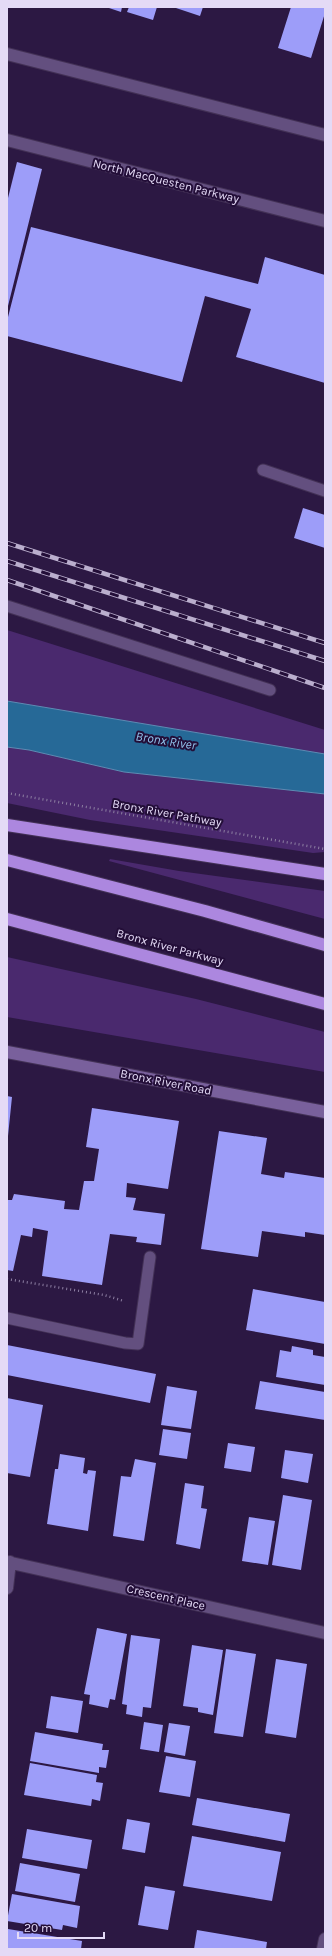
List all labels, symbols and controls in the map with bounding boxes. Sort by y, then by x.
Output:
street label: North MacQuesten Parkway [91,156,241,206]
water label: Bronx River [135,728,198,753]
street label: Bronx River Pathway [111,796,223,830]
street label: Bronx River Parkway [115,926,225,968]
street label: Bronx River Road [119,1066,213,1098]
street label: Crescent Place [125,1581,207,1613]
scale bar [18,1914,104,1940]
text: 20 m [24,1921,52,1935]

